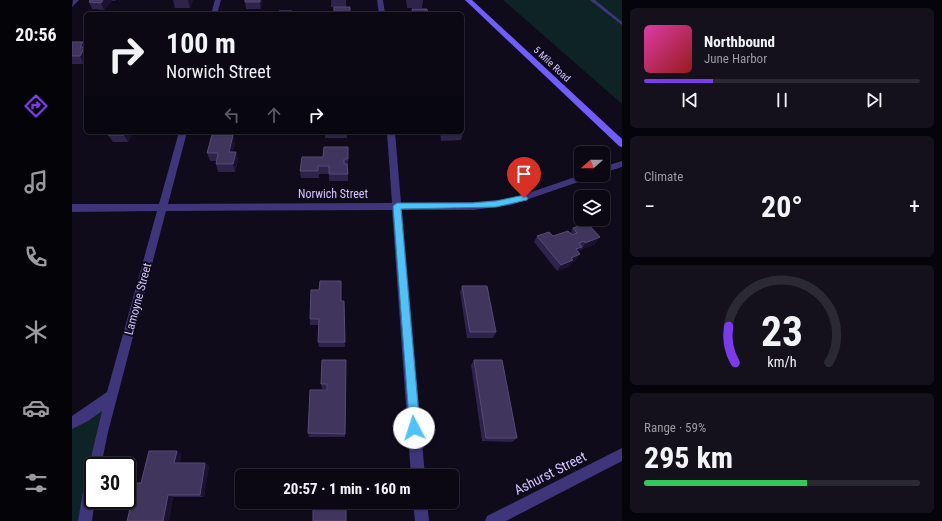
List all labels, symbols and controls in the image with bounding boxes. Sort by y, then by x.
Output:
text: 20:56 [15,24,57,45]
text: 100 m [166,27,236,60]
icon: right [100,28,152,80]
text: Northbound [704,33,775,51]
street label: 5 Mile Road [531,44,573,84]
text: June Harbor [704,51,767,66]
text: Norwich Street [166,61,271,82]
icon: previous [679,89,701,111]
icon: pause [771,89,793,111]
icon: next [863,89,885,111]
icon: directions [22,92,50,120]
icon: left [221,104,243,126]
icon: ahead [263,104,285,126]
icon: right [305,104,327,126]
north arrow [574,146,610,182]
map controls [574,146,610,226]
pin [507,157,541,198]
icon: arrive [513,163,535,185]
icon: music [22,168,50,196]
text: Climate [644,169,683,184]
street label: Norwich Street [298,187,368,201]
text: 20° [761,189,803,224]
button: layers [574,190,610,226]
text: − [644,194,655,219]
text: + [909,194,920,219]
icon: phone [22,243,50,271]
street label: Lamoyne Street [122,261,154,336]
text: 23 [761,306,803,355]
icon: climate [22,318,50,346]
text: km/h [767,353,797,369]
icon: car [22,394,50,422]
position arrow [393,407,435,449]
text: Range · 59% [644,420,706,435]
text: 295 km [644,440,733,475]
street label: Ashurst Street [511,448,589,498]
speed limit sign: 30 [84,457,136,509]
icon: filters [22,469,50,497]
text: 20:57 · 1 min · 160 m [283,480,411,498]

